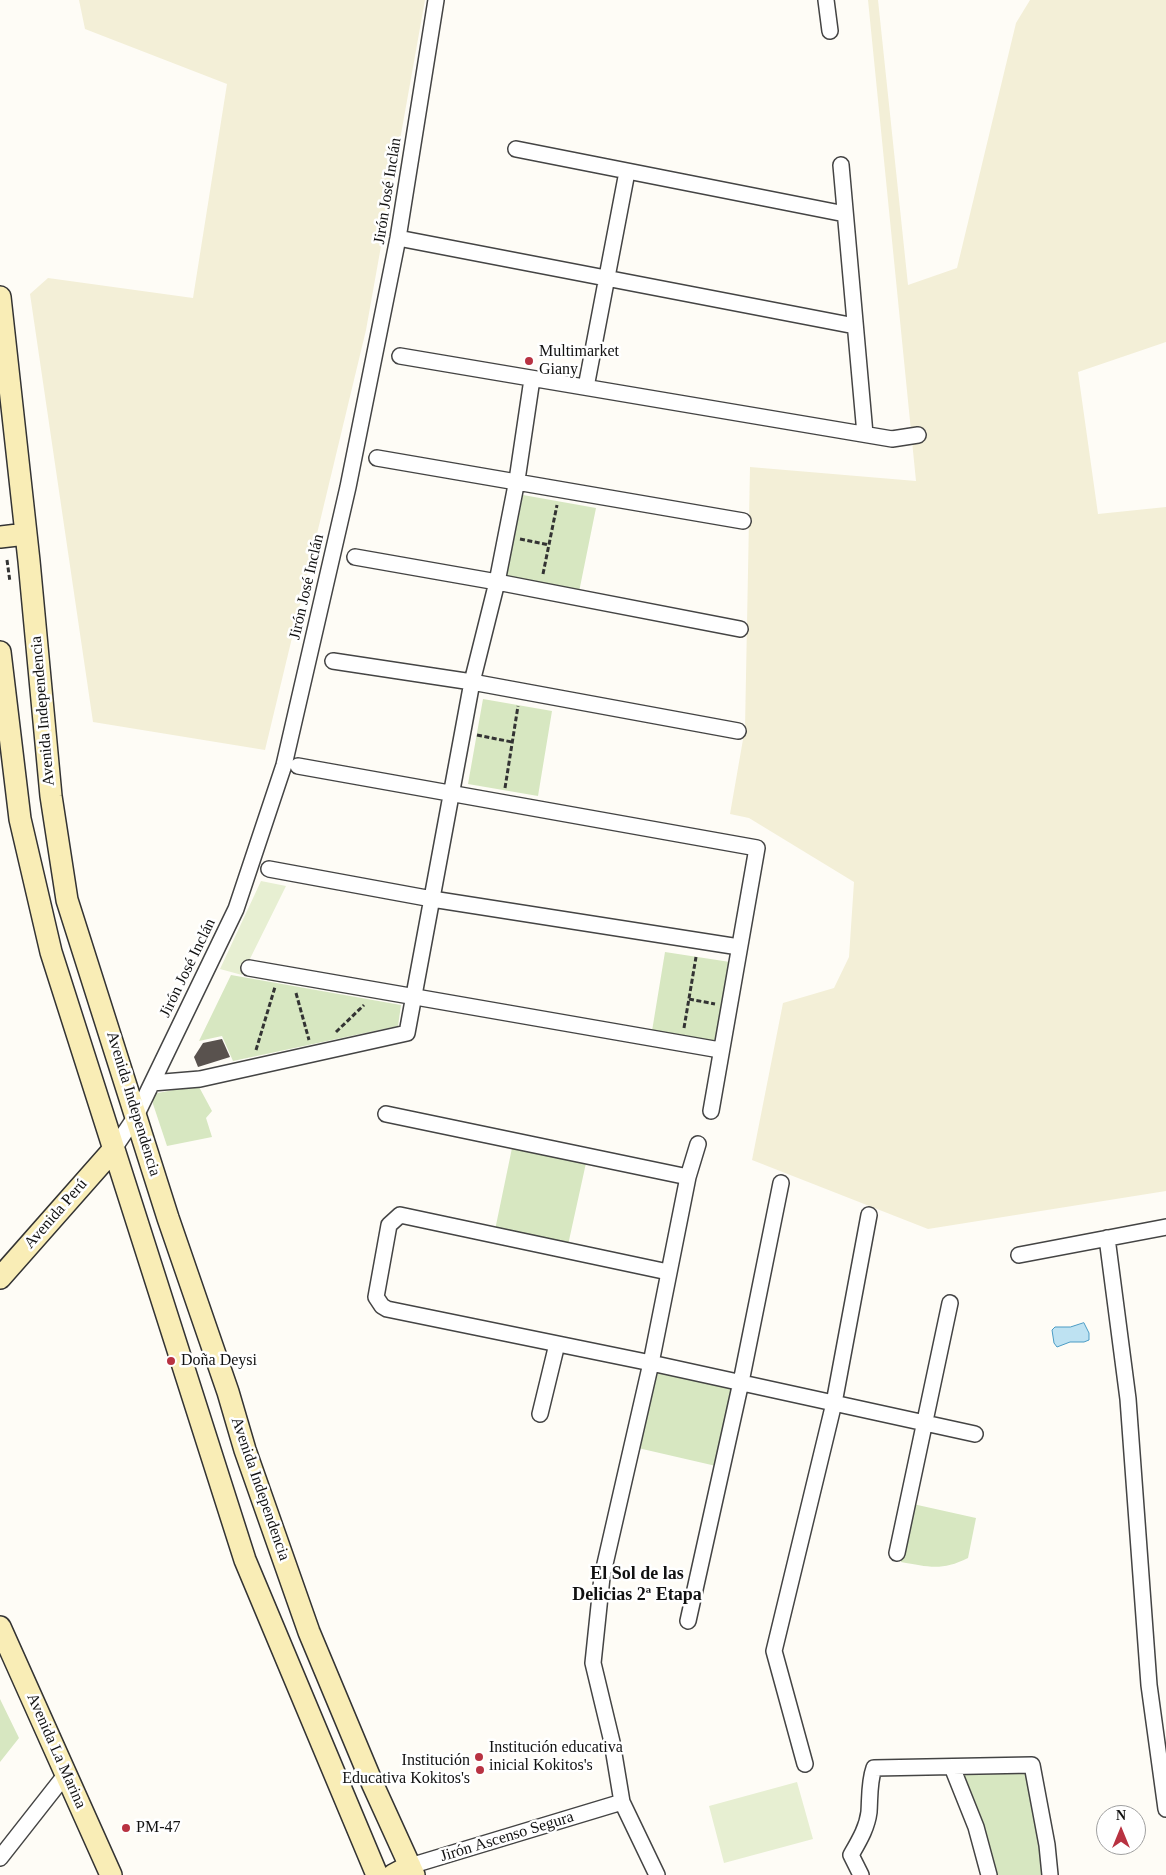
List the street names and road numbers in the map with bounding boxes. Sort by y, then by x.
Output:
street label: Jirón José Inclán [370,136,406,246]
street label: Jirón José Inclán [286,532,328,642]
street label: Avenida Independencia [27,635,59,787]
street label: Jirón José Inclán [156,915,220,1021]
street label: Avenida Independencia [102,1029,164,1179]
street label: Avenida Perú [20,1175,92,1253]
street label: Avenida Independencia [226,1415,294,1563]
street label: Avenida La Marina [22,1690,90,1812]
street label: Jirón Ascenso Segura [438,1808,576,1866]

